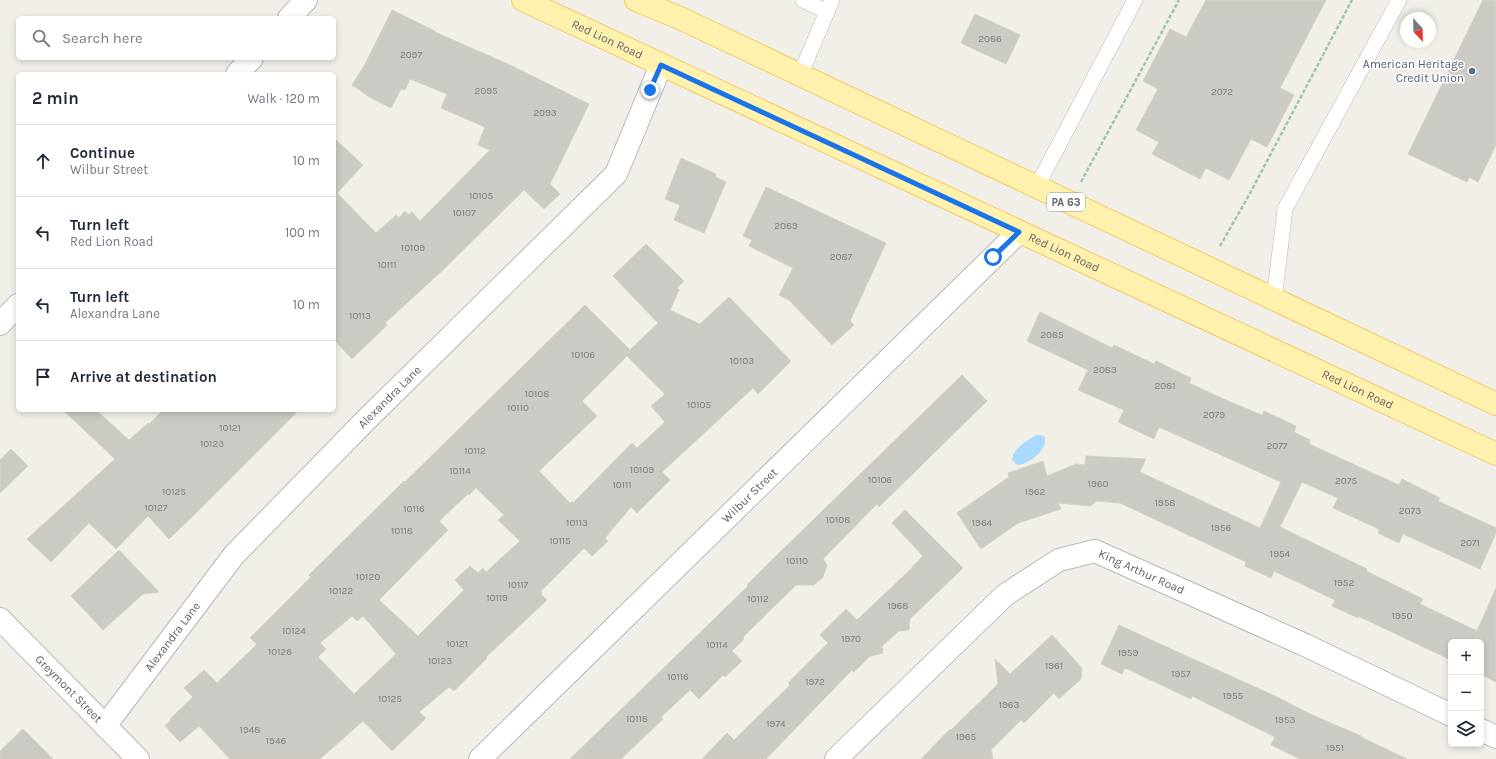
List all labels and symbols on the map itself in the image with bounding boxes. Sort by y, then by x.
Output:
north arrow [1400,12,1436,48]
street label: Red Lion Road [569,17,645,62]
house number: 2086 [978,33,1002,45]
house number: 2097 [400,49,422,61]
place label: American Heritage Credit Union [1363,57,1464,85]
marker: American Heritage Credit Union [1467,66,1477,76]
route end [641,81,659,99]
house number: 2095 [474,85,498,97]
house number: 2072 [1211,86,1233,98]
house number: 2093 [533,107,557,119]
house number: 10105 [469,190,493,202]
road number: PA 63 [1047,193,1085,211]
house number: 10107 [452,207,476,219]
house number: 2089 [774,220,798,232]
street label: Red Lion Road [1026,230,1102,275]
house number: 10109 [401,242,425,254]
route start [984,248,1002,266]
house number: 2087 [830,251,853,263]
house number: 10111 [377,259,397,271]
house number: 10113 [349,310,371,322]
house number: 2085 [1040,329,1064,341]
house number: 10106 [571,349,595,361]
house number: 10103 [730,355,754,367]
street label: Alexandra Lane [355,363,424,431]
house number: 2083 [1093,364,1117,376]
street label: Red Lion Road [1320,367,1395,412]
house number: 2081 [1154,380,1176,392]
house number: 10108 [525,388,549,400]
house number: 10105 [687,399,711,411]
house number: 10110 [507,402,529,414]
house number: 2079 [1203,409,1225,421]
house number: 10121 [219,422,241,434]
house number: 10123 [200,438,224,450]
house number: 2077 [1266,440,1288,452]
house number: 10112 [464,445,486,457]
house number: 10109 [630,464,654,476]
house number: 10114 [449,465,471,477]
street label: Wilbur Street [719,465,781,526]
house number: 10106 [868,474,892,486]
house number: 2075 [1335,475,1357,487]
house number: 1960 [1088,478,1108,490]
house number: 10111 [612,479,632,491]
house number: 10125 [162,486,186,498]
house number: 1962 [1025,486,1046,498]
house number: 1958 [1155,497,1175,509]
house number: 10127 [144,502,168,514]
house number: 10116 [403,503,425,515]
house number: 2073 [1399,505,1421,517]
house number: 10108 [826,514,850,526]
house number: 10113 [566,517,588,529]
house number: 1964 [972,517,993,529]
house number: 1956 [1211,522,1232,534]
house number: 10118 [391,525,413,537]
house number: 10115 [549,535,571,547]
house number: 2071 [1460,537,1480,549]
street label: King Arthur Road [1096,546,1187,597]
house number: 1954 [1270,548,1291,560]
house number: 10110 [786,555,808,567]
house number: 10120 [356,571,380,583]
house number: 1952 [1334,577,1354,589]
house number: 10117 [508,579,529,591]
house number: 10122 [329,585,353,597]
house number: 10119 [486,592,508,604]
house number: 10112 [747,593,769,605]
street label: Alexandra Lane [142,599,203,674]
house number: 1968 [888,600,908,612]
house number: 1950 [1392,610,1412,622]
house number: 10124 [282,625,306,637]
house number: 1970 [841,633,861,645]
house number: 10121 [446,638,468,650]
house number: 10114 [706,639,728,651]
house number: 10126 [268,646,292,658]
house number: 1959 [1118,647,1138,659]
street label: Greymont Street [32,652,105,726]
house number: 10123 [428,655,452,667]
house number: 1961 [1045,660,1063,672]
house number: 1957 [1171,668,1191,680]
house number: 10116 [667,671,689,683]
house number: 1972 [805,676,825,688]
house number: 1955 [1223,690,1244,702]
house number: 10125 [378,693,402,705]
house number: 1963 [999,699,1019,711]
house number: 10118 [626,713,648,725]
house number: 1953 [1275,714,1295,726]
house number: 1974 [766,718,786,730]
house number: 1948 [240,724,260,736]
house number: 1965 [956,731,977,743]
house number: 1946 [266,735,286,747]
house number: 1951 [1326,742,1344,754]

